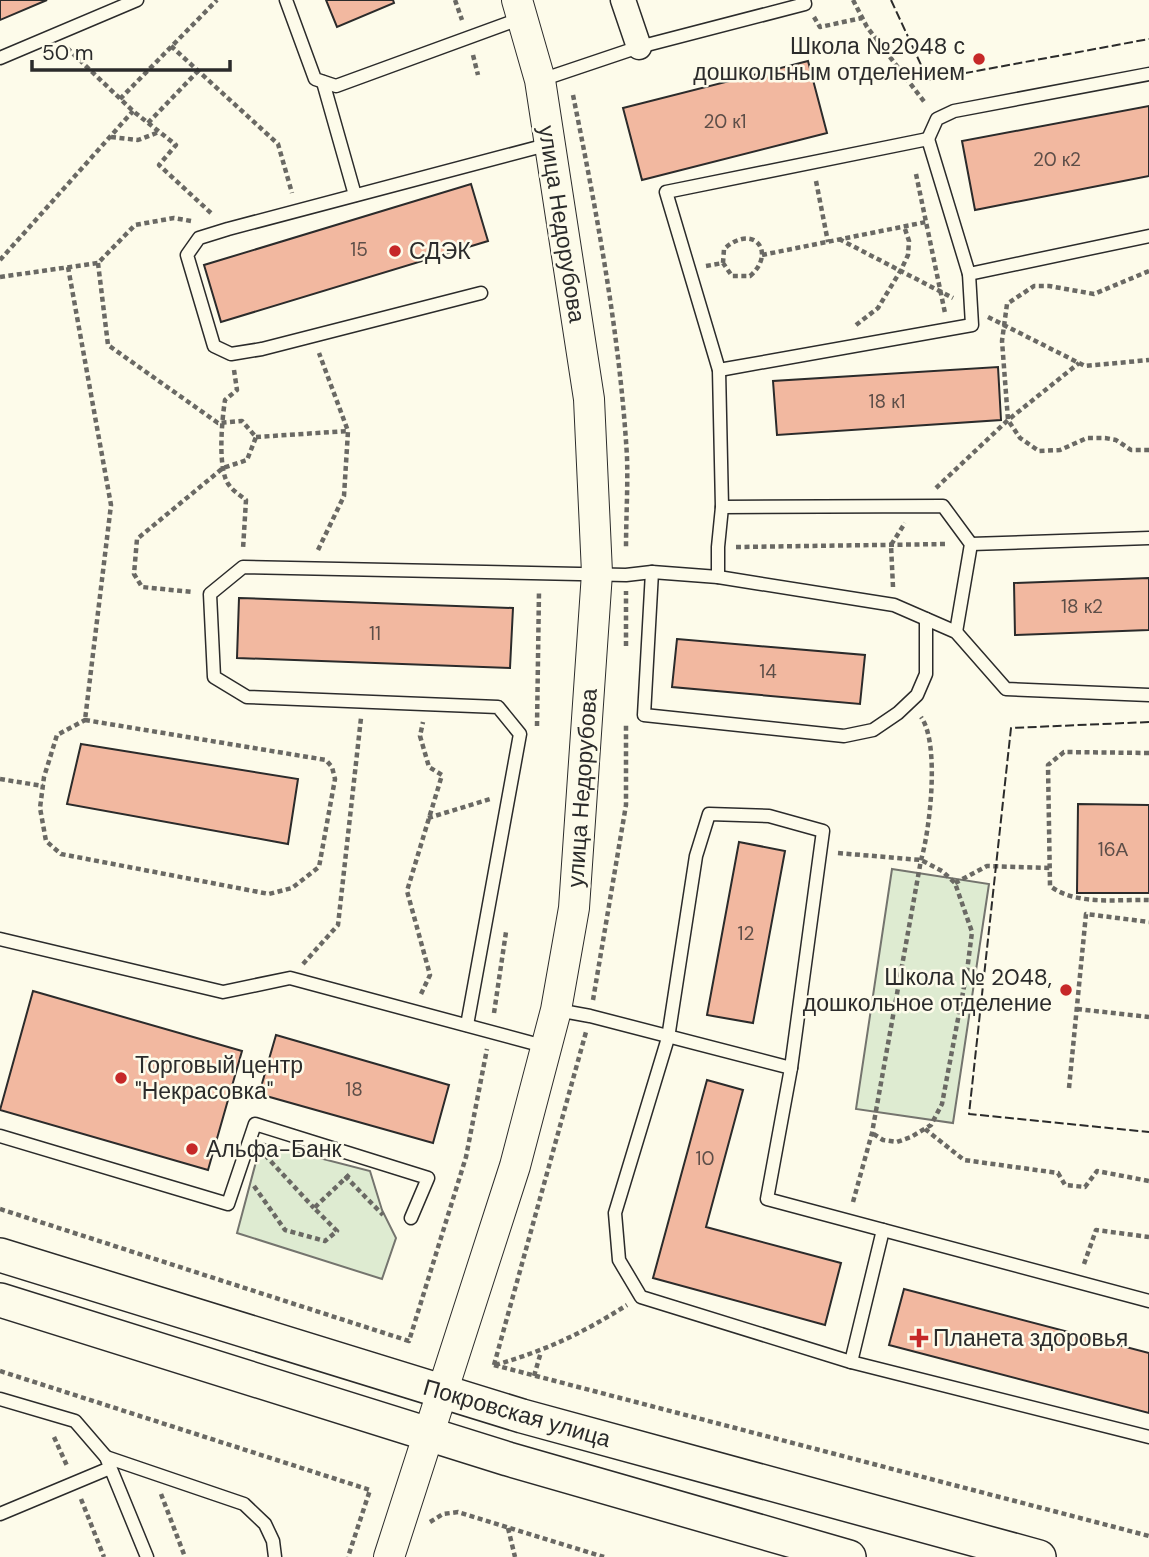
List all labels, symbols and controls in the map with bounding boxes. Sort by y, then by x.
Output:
scale bar [32,28,229,72]
place label: Школа №2048 с дошкольным отделением [693,31,965,87]
text: 50 m [42,39,93,67]
marker: Школа №2048 с дошкольным отделением [971,51,987,67]
house number: 20 к1 [703,109,747,134]
street label: улица Недорубова [532,123,592,325]
house number: 20 к2 [1033,147,1081,172]
place label: СДЭК [409,236,471,266]
house number: 15 [350,237,368,262]
marker: СДЭК [387,243,403,259]
house number: 18 к1 [869,389,905,414]
house number: 18 к2 [1061,594,1103,619]
house number: 11 [369,621,381,646]
house number: 14 [759,659,777,684]
street label: улица Недорубова [560,687,604,889]
house number: 16А [1098,837,1129,862]
house number: 12 [738,921,754,946]
place label: Школа № 2048, дошкольное отделение [803,962,1052,1018]
marker: Школа № 2048, дошкольное отделение [1058,982,1074,998]
place label: Торговый центр "Некрасовка" [135,1050,303,1106]
marker: Торговый центр "Некрасовка" [113,1070,129,1086]
house number: 18 [345,1077,363,1102]
place label: Альфа-Банк [206,1134,342,1164]
marker: Альфа-Банк [184,1141,200,1157]
house number: 10 [696,1146,714,1171]
place label: Планета здоровья [933,1323,1128,1353]
marker: Планета здоровья [911,1330,927,1346]
street label: Покровская улица [420,1372,614,1454]

